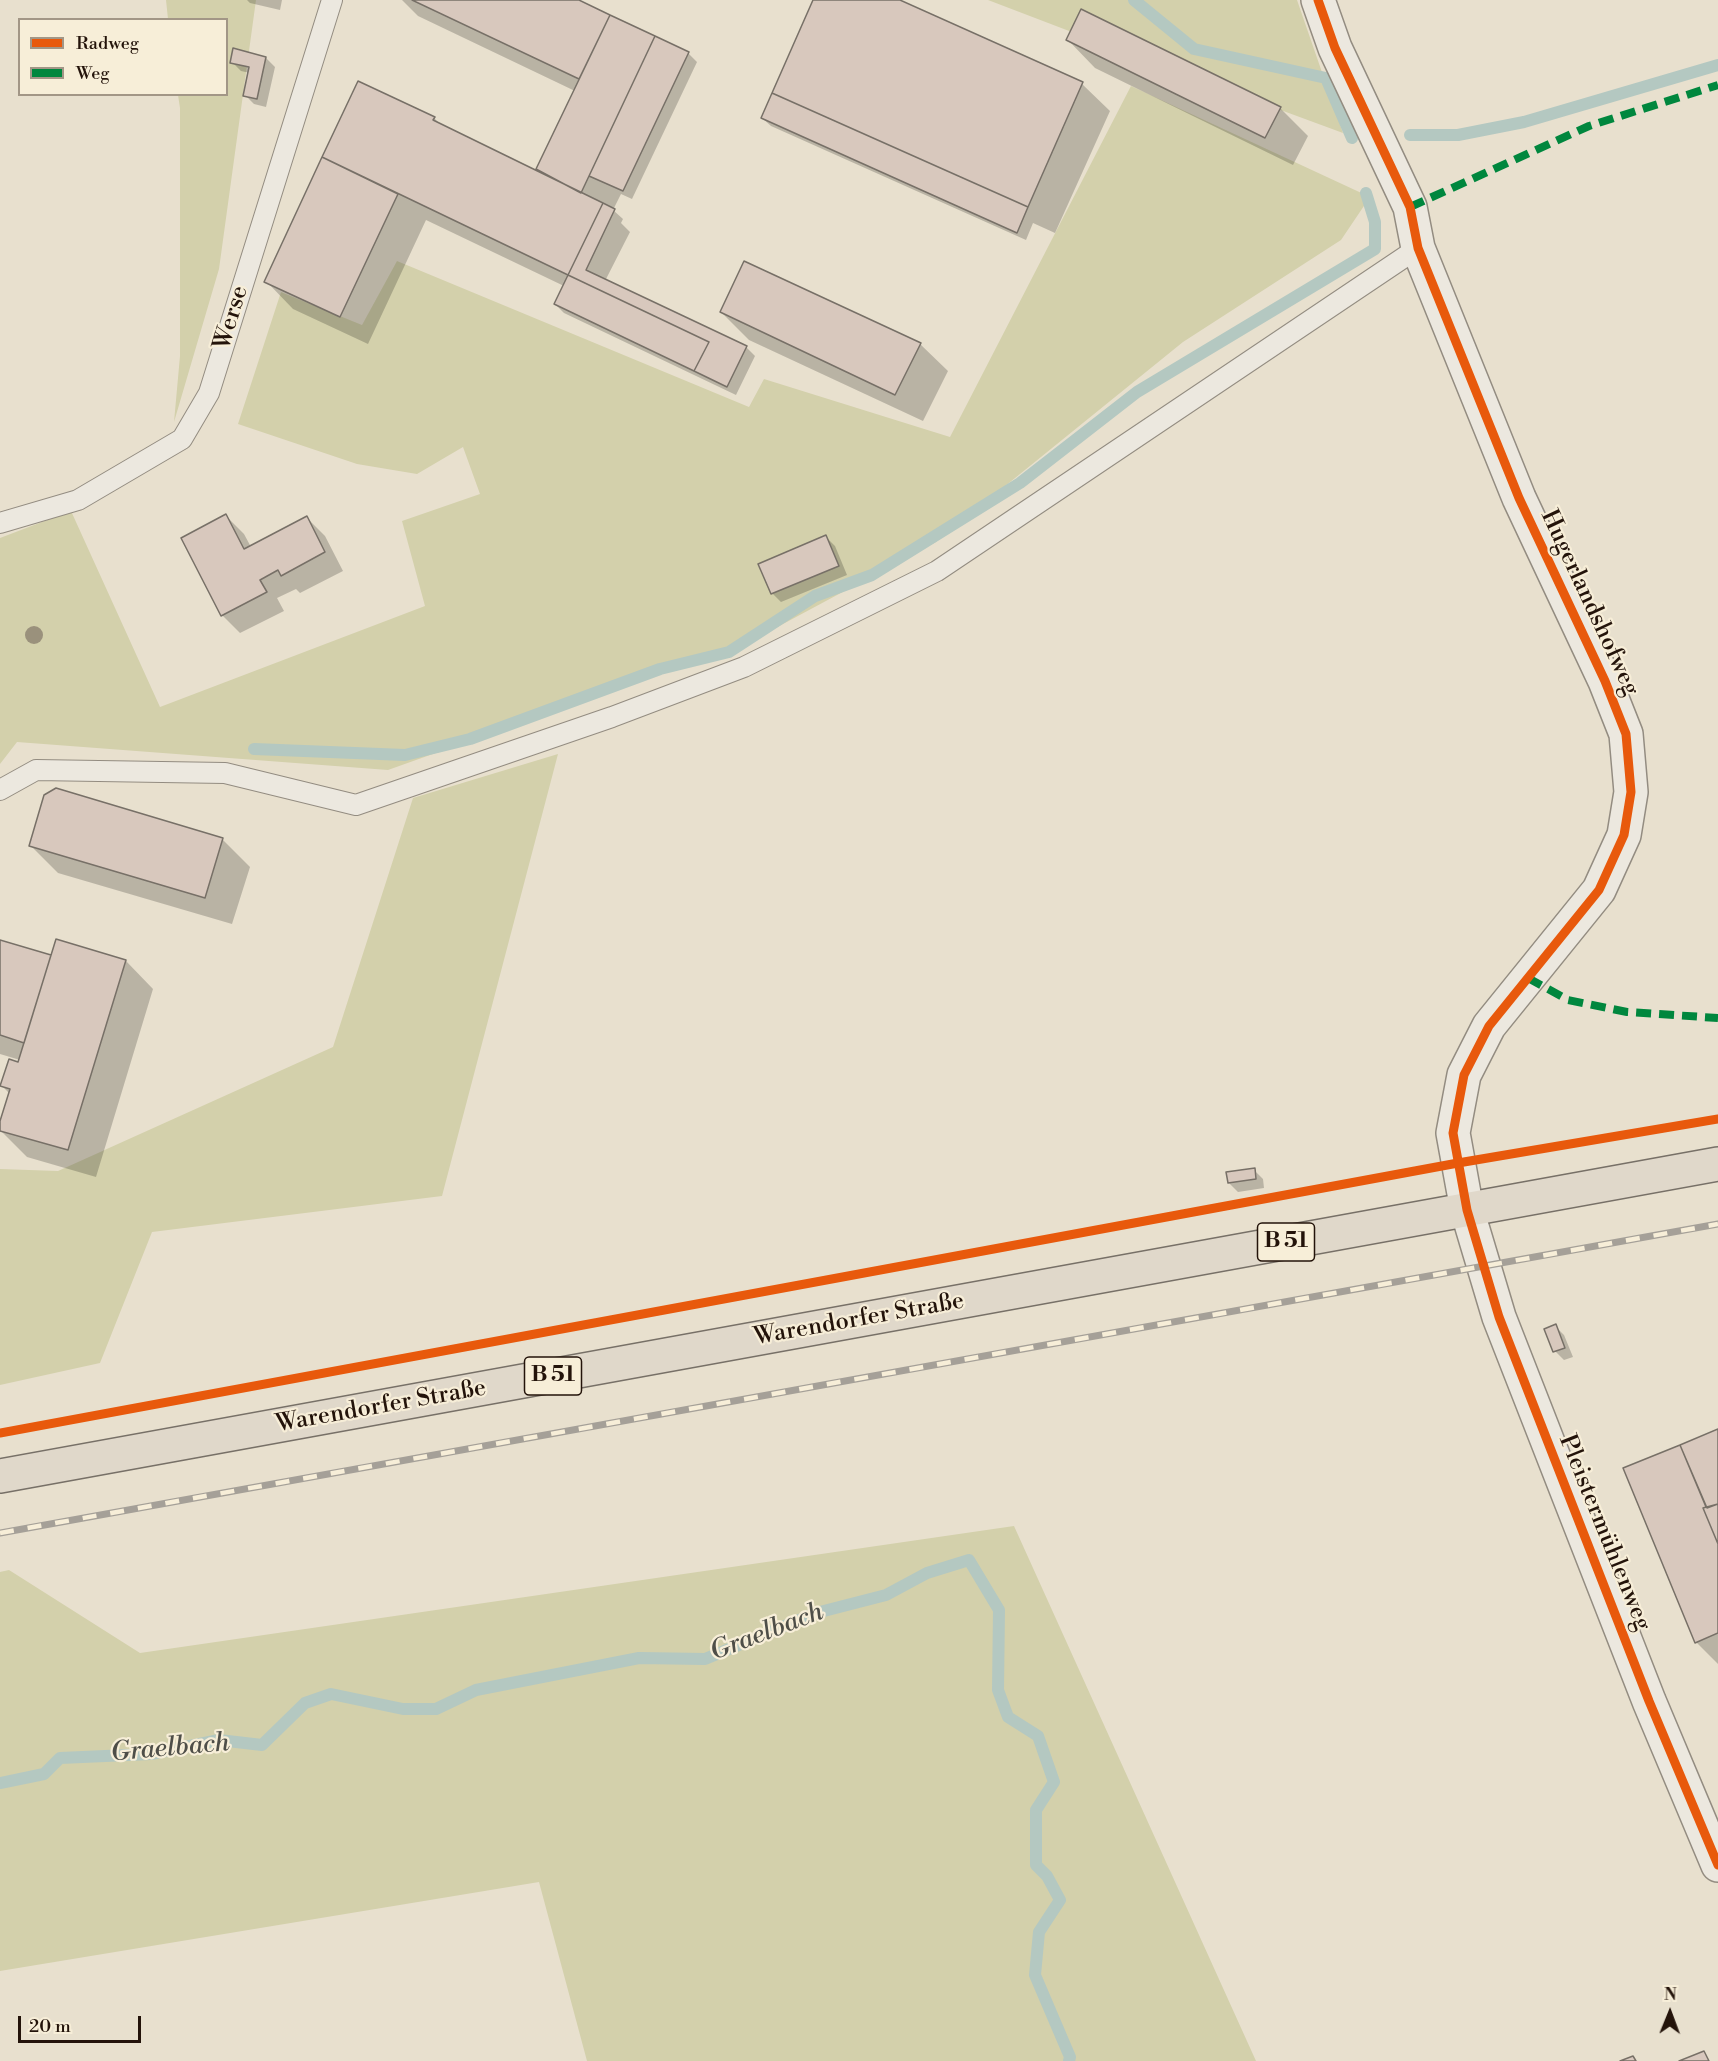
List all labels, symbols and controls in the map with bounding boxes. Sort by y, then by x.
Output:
legend [18,18,228,96]
text: Radweg [76,32,139,55]
text: Weg [76,62,110,85]
street label: Werse [209,283,255,353]
street label: Hugerlandshofweg [1533,505,1645,701]
road number: B 51 [1258,1223,1314,1261]
street label: Warendorfer Straße [752,1287,966,1353]
road number: B 51 [524,1357,582,1395]
street label: Warendorfer Straße [274,1374,488,1440]
street label: Pleistermühlenweg [1552,1431,1656,1635]
water label: Graelbach [706,1597,828,1669]
water label: Graelbach [109,1728,231,1770]
north arrow [1640,1983,1700,2043]
text: N [1664,1985,1677,2005]
scale bar [21,2004,144,2042]
text: 20 m [29,2015,71,2038]

